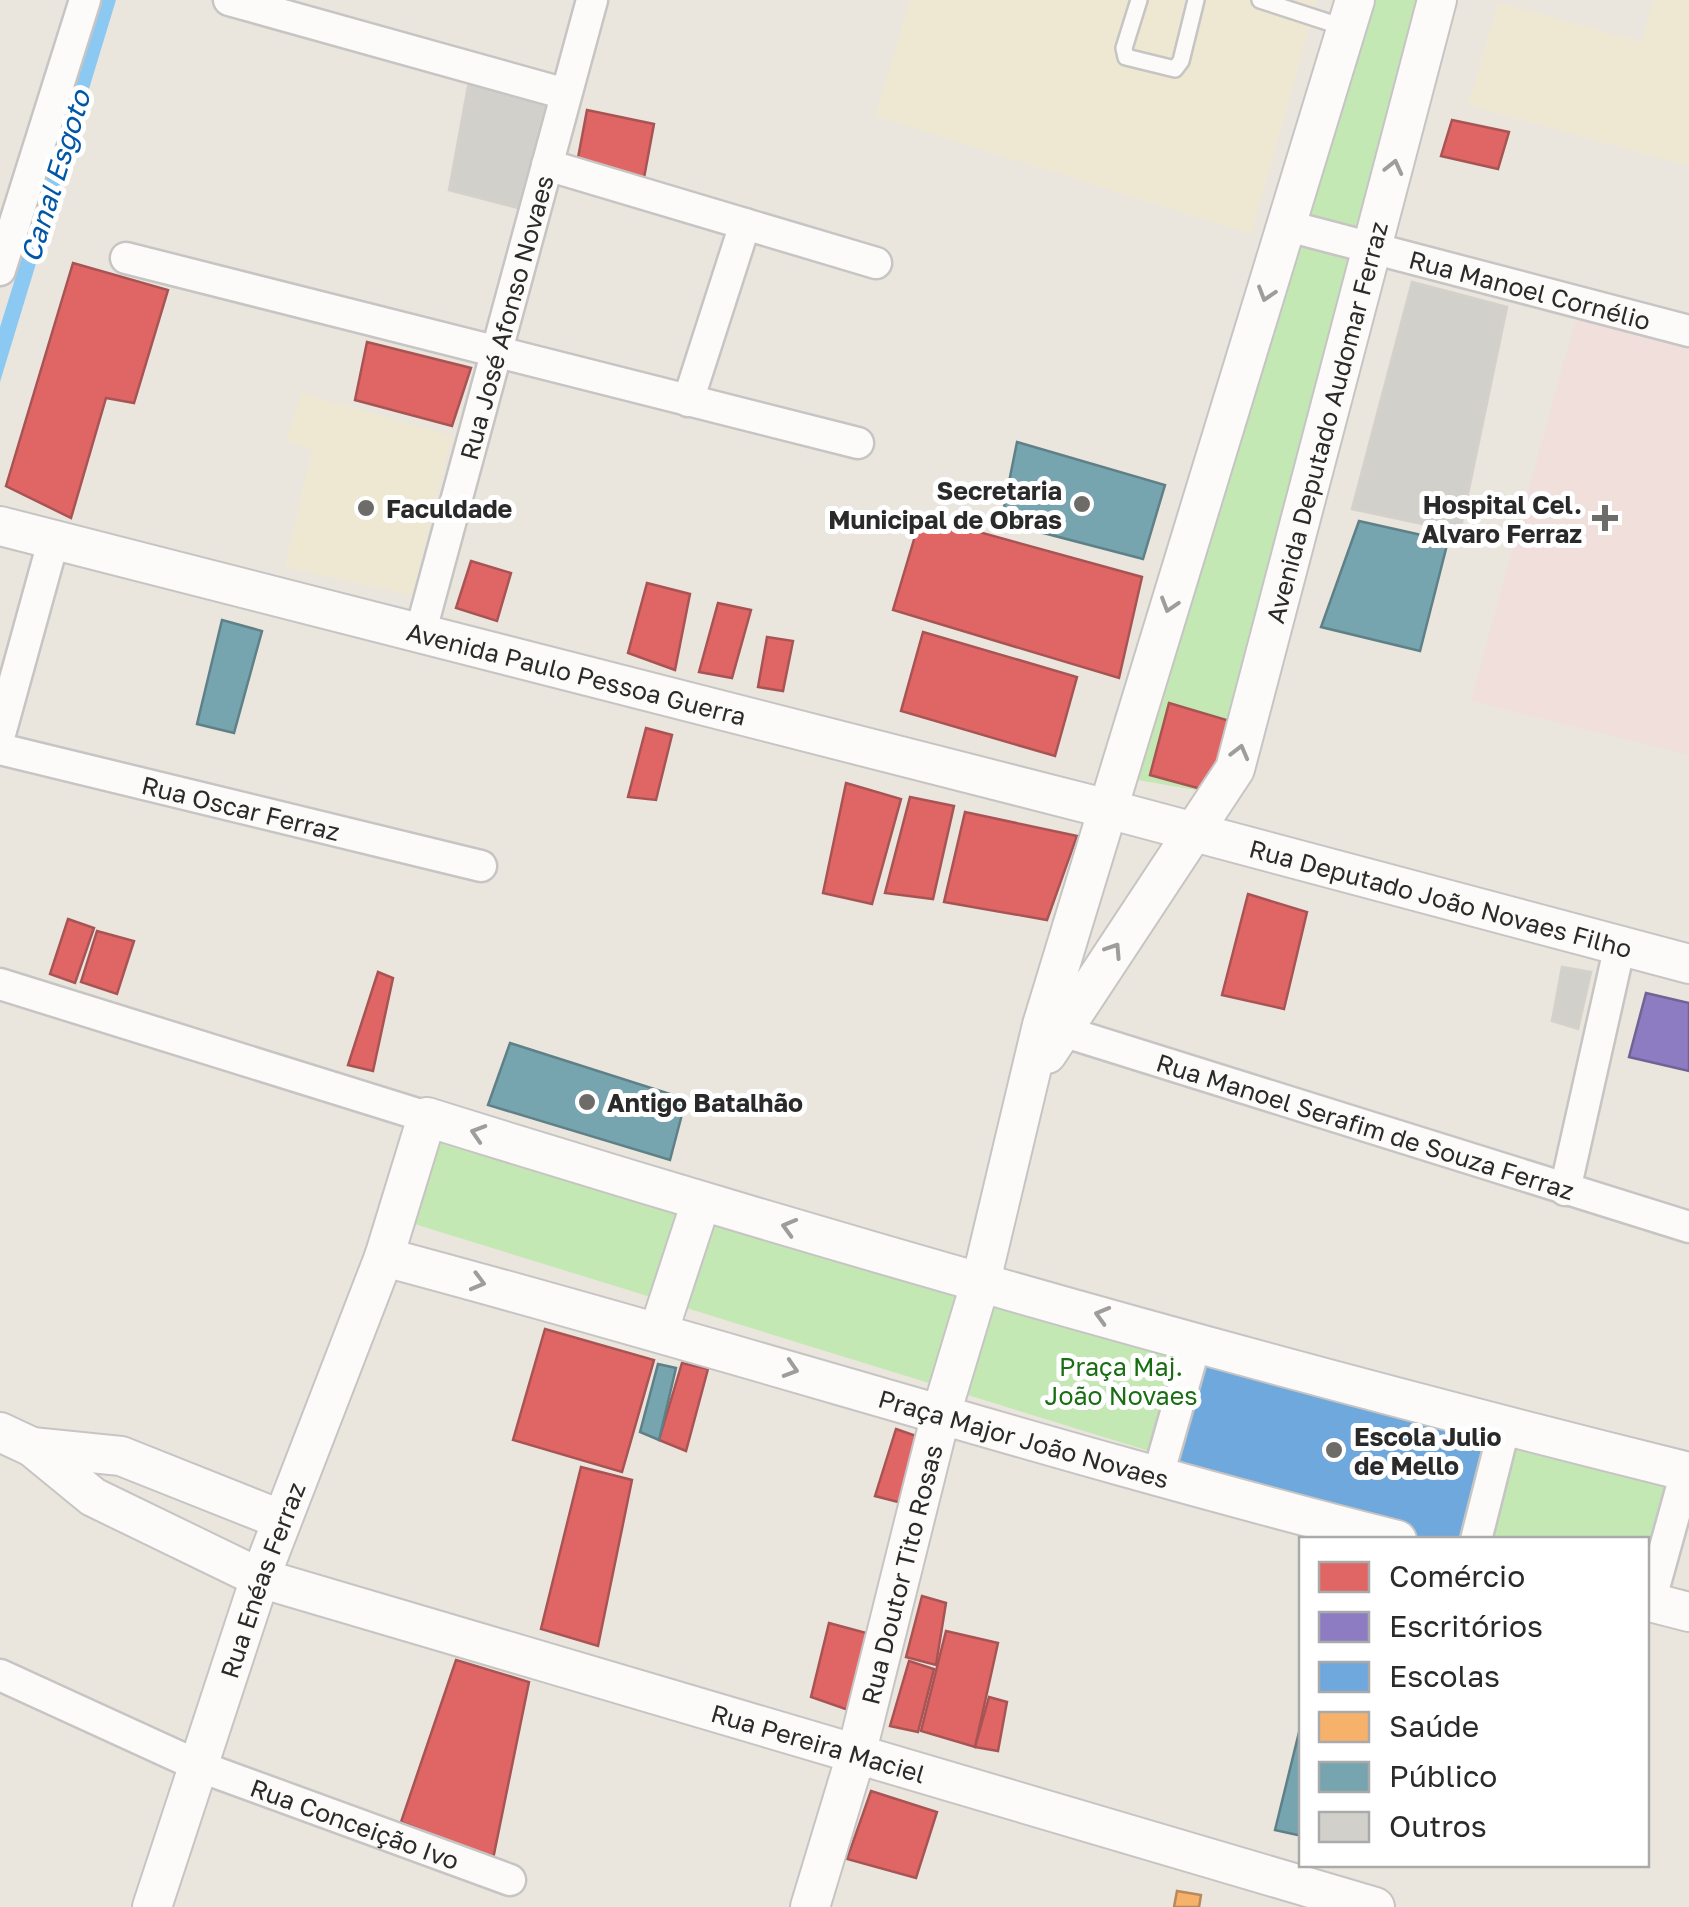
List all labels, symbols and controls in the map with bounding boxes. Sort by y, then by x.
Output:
water label: Canal Esgoto [13,84,97,266]
one-way arrow [1382,159,1403,176]
street label: Rua José Afonso Novaes [452,172,559,463]
street label: Avenida Deputado Audomar Ferraz [1259,218,1394,626]
street label: Rua Manoel Cornélio [1406,243,1654,336]
one-way arrow [1257,285,1278,302]
place label: Secretaria Municipal de Obras [828,475,1062,535]
place label: Hospital Cel. Alvaro Ferraz [1422,489,1582,549]
place label: Faculdade [386,493,512,524]
marker: Secretaria Municipal de Obras [1071,493,1093,515]
marker: Faculdade [355,497,377,519]
marker: Hospital Cel. Alvaro Ferraz [1592,505,1618,531]
one-way arrow [1160,595,1181,612]
street label: Avenida Paulo Pessoa Guerra [404,615,749,731]
one-way arrow [1228,744,1249,761]
street label: Rua Oscar Ferraz [139,769,343,847]
street label: Rua Deputado João Novaes Filho [1246,832,1636,964]
one-way arrow [1102,943,1120,962]
street label: Rua Manoel Serafim de Souza Ferraz [1153,1046,1578,1206]
place label: Antigo Batalhão [607,1087,803,1118]
marker: Antigo Batalhão [576,1091,598,1113]
one-way arrow [471,1124,488,1145]
one-way arrow [782,1218,799,1239]
one-way arrow [469,1270,486,1291]
one-way arrow [1094,1306,1111,1327]
park label: Praça Maj. João Novaes [1045,1351,1197,1411]
one-way arrow [782,1357,799,1378]
street label: Praça Major João Novaes [875,1382,1173,1494]
place label: Escola Julio de Mello [1354,1421,1501,1481]
marker: Escola Julio de Mello [1323,1439,1345,1461]
street label: Rua Doutor Tito Rosas [854,1441,948,1708]
street label: Rua Enéas Ferraz [213,1477,311,1682]
legend [1299,1537,1649,1867]
text: Comércio [1389,1558,1525,1594]
text: Escritórios [1389,1608,1543,1644]
text: Escolas [1389,1658,1500,1694]
street label: Rua Pereira Maciel [708,1696,929,1789]
text: Saúde [1389,1708,1479,1744]
text: Público [1389,1758,1497,1794]
street label: Rua Conceição Ivo [246,1771,464,1876]
text: Outros [1389,1808,1487,1844]

